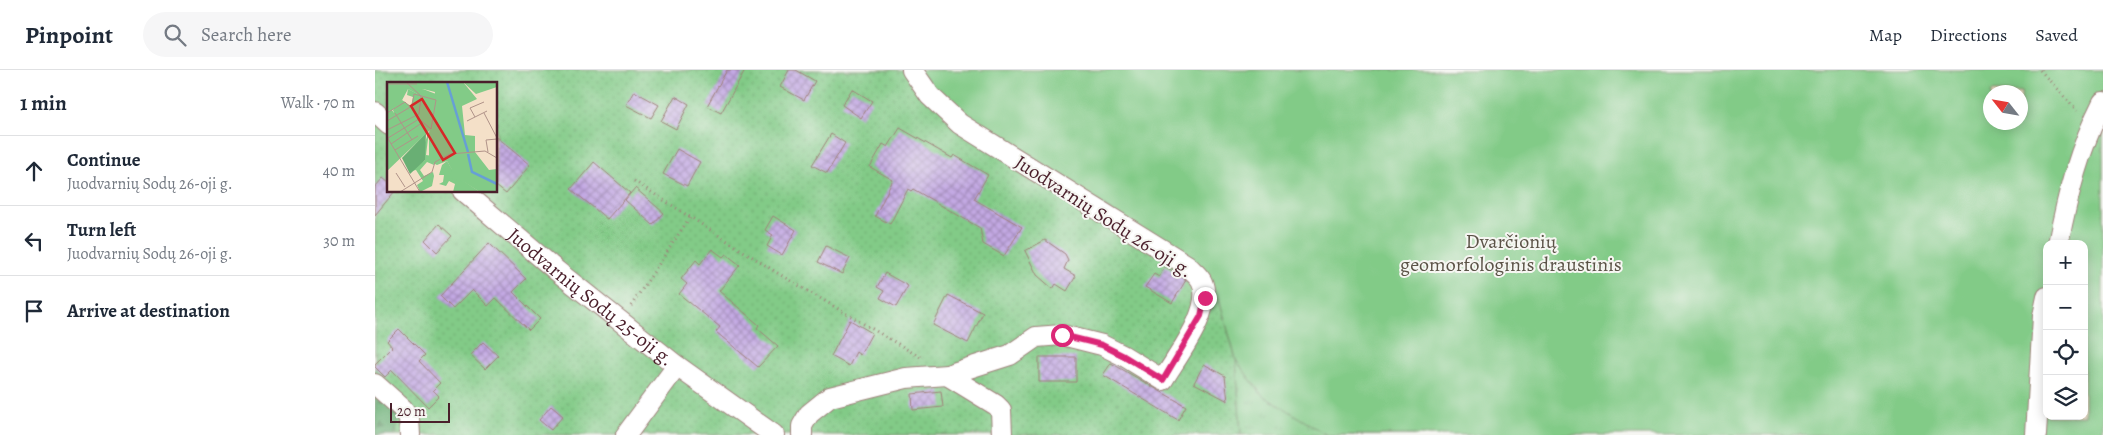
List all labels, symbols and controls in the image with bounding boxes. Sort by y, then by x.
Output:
search box [143,12,493,57]
text: Pinpoint [25,19,113,51]
icon: search [161,21,189,49]
text: Search here [201,22,291,48]
text: Map [1869,23,1902,47]
text: Directions [1930,23,2007,47]
text: Saved [2035,23,2078,47]
inset map [387,82,497,192]
north arrow [1983,85,2028,130]
text: 1 min [20,89,67,117]
text: Walk · 70 m [281,92,355,114]
text: Continue [67,147,141,173]
street label: Juodvarnių Sodų 26-oji g. [1010,149,1198,284]
icon: ahead [20,157,48,185]
text: 40 m [323,160,355,182]
text: Juodvarnių Sodų 26-oji g. [67,173,233,195]
text: Turn left [67,217,136,243]
street label: Juodvarnių Sodų 25-oji g. [502,222,679,373]
icon: left [20,227,48,255]
park label: Dvarčionių geomorfologinis draustinis [1400,228,1622,278]
text: 30 m [323,230,355,252]
map controls [2043,240,2088,420]
button: + [2043,240,2088,285]
text: Juodvarnių Sodų 26-oji g. [67,243,233,265]
button: − [2043,285,2088,330]
route end [1194,287,1217,310]
icon: arrive [20,297,48,325]
text: Arrive at destination [67,298,230,324]
route start [1051,324,1074,347]
button: locate [2043,330,2088,375]
button: layers [2043,375,2088,420]
scale bar [390,400,450,423]
text: 20 m [397,402,426,421]

